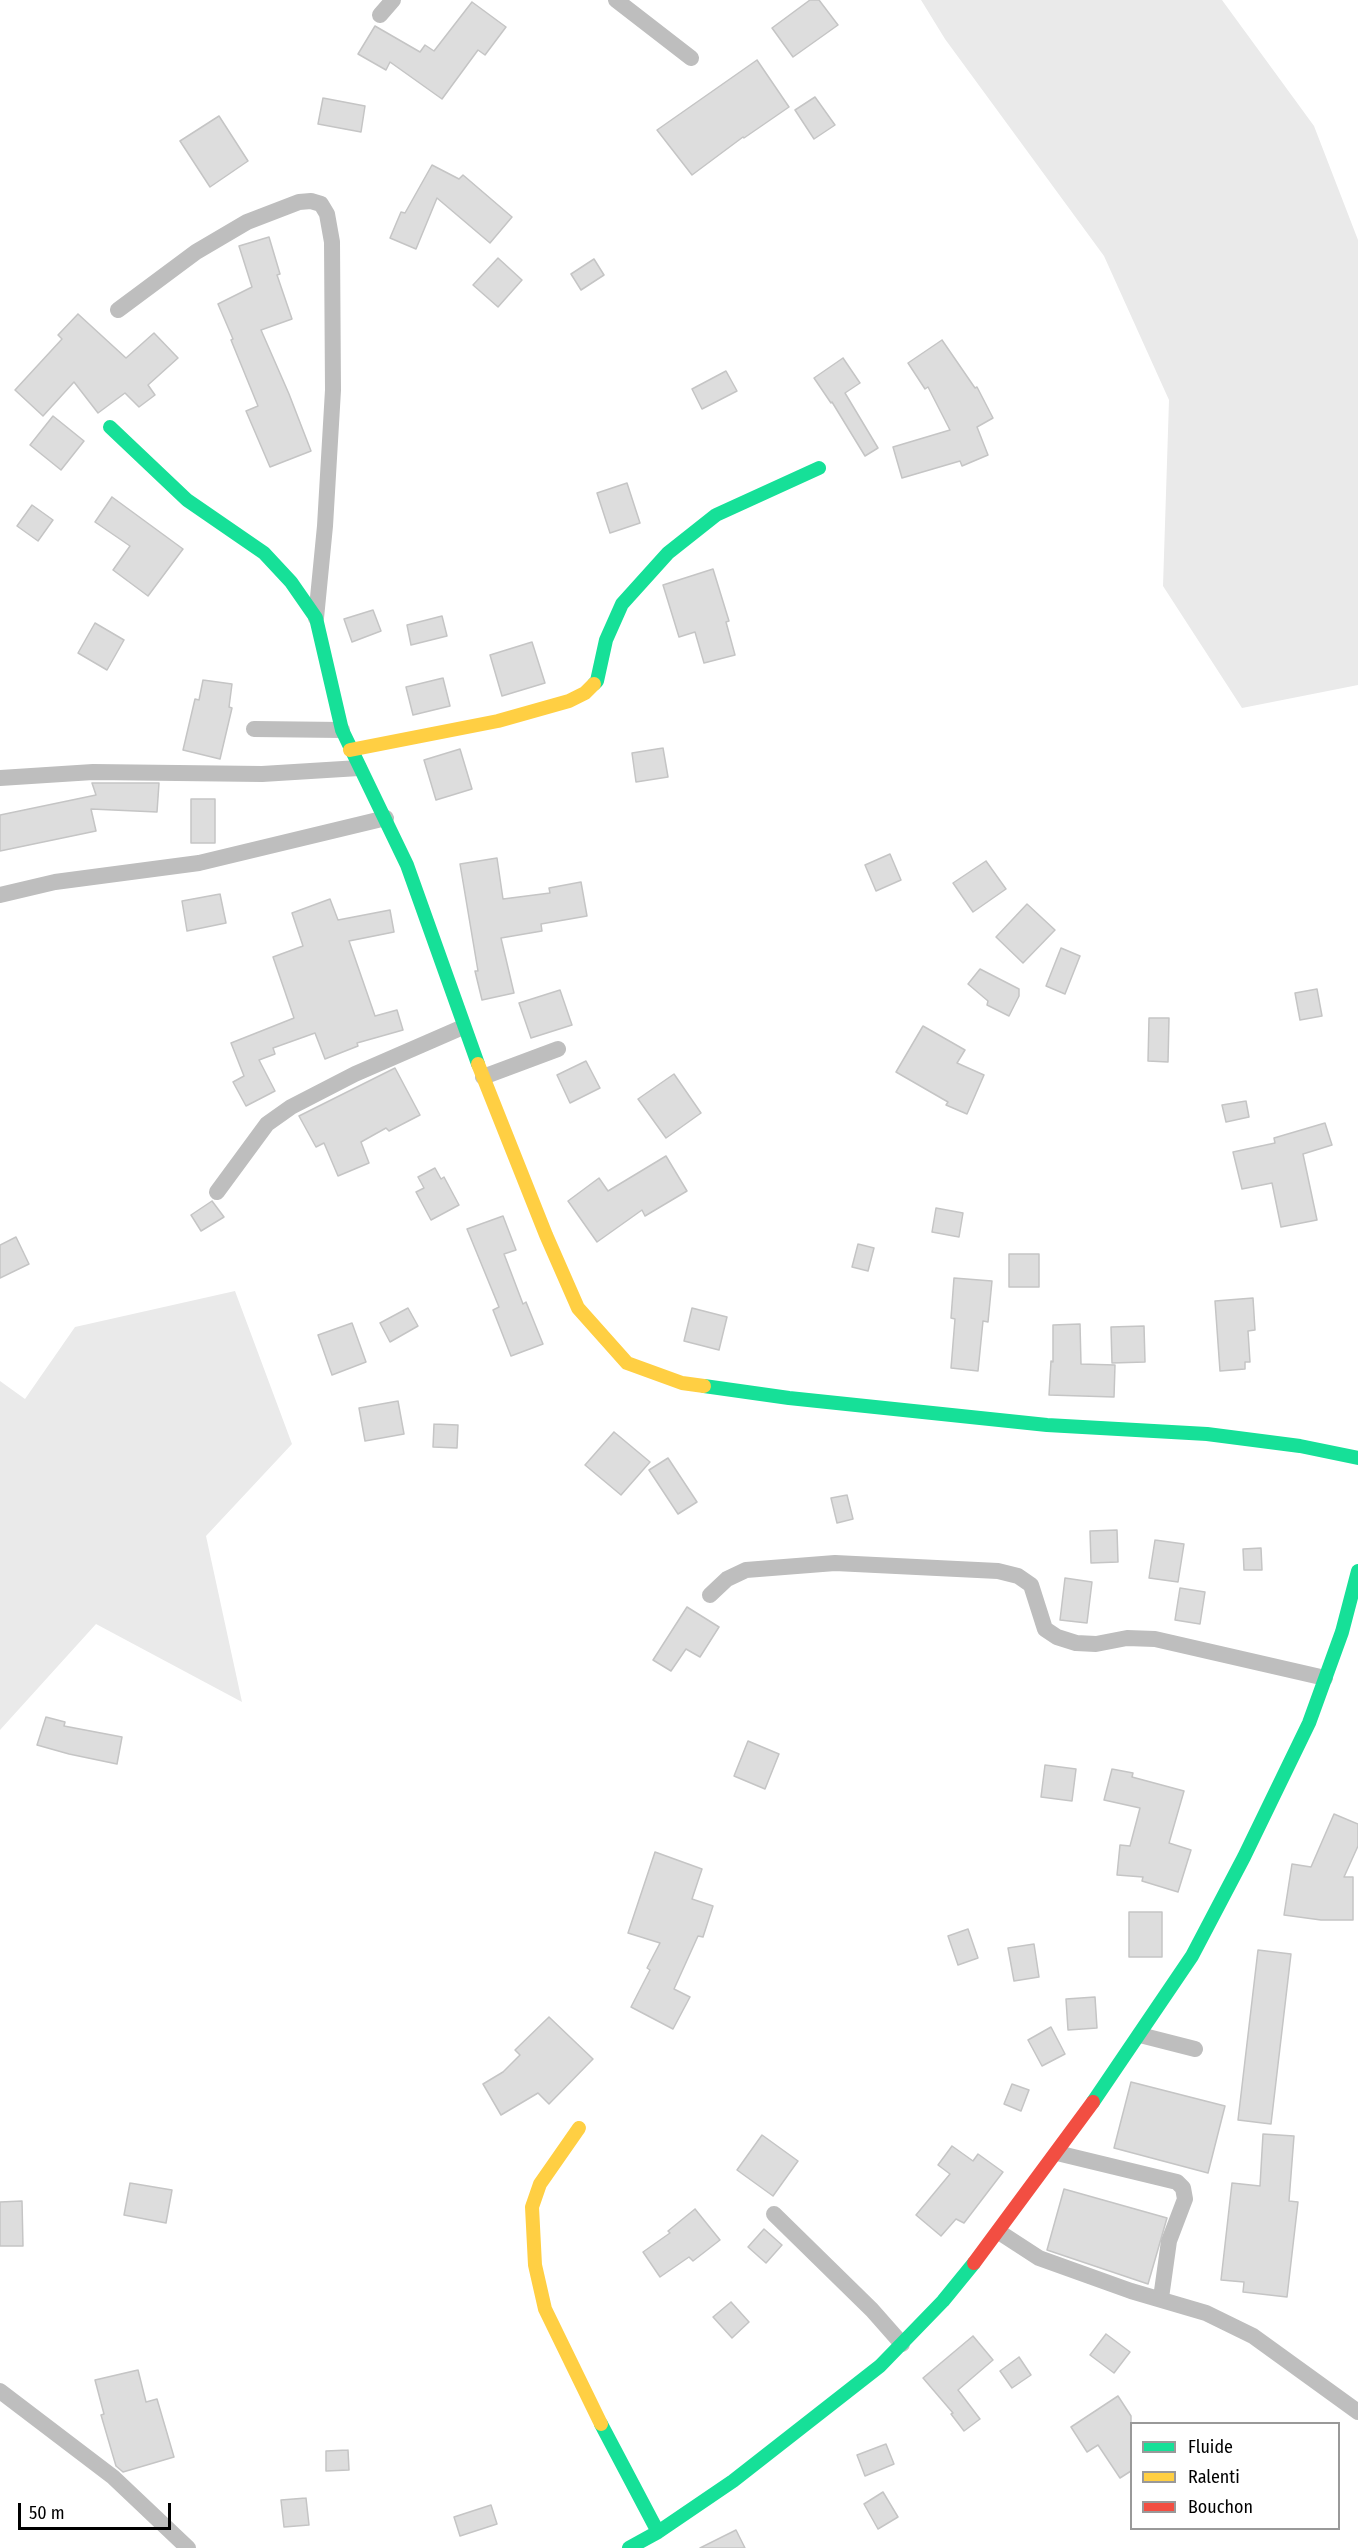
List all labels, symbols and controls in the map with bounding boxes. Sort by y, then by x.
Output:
legend [1130,2422,1340,2530]
text: Fluide [1188,2436,1233,2458]
text: Ralenti [1188,2466,1240,2488]
scale bar [21,2491,174,2529]
text: Bouchon [1188,2496,1253,2518]
text: 50 m [29,2502,65,2524]

